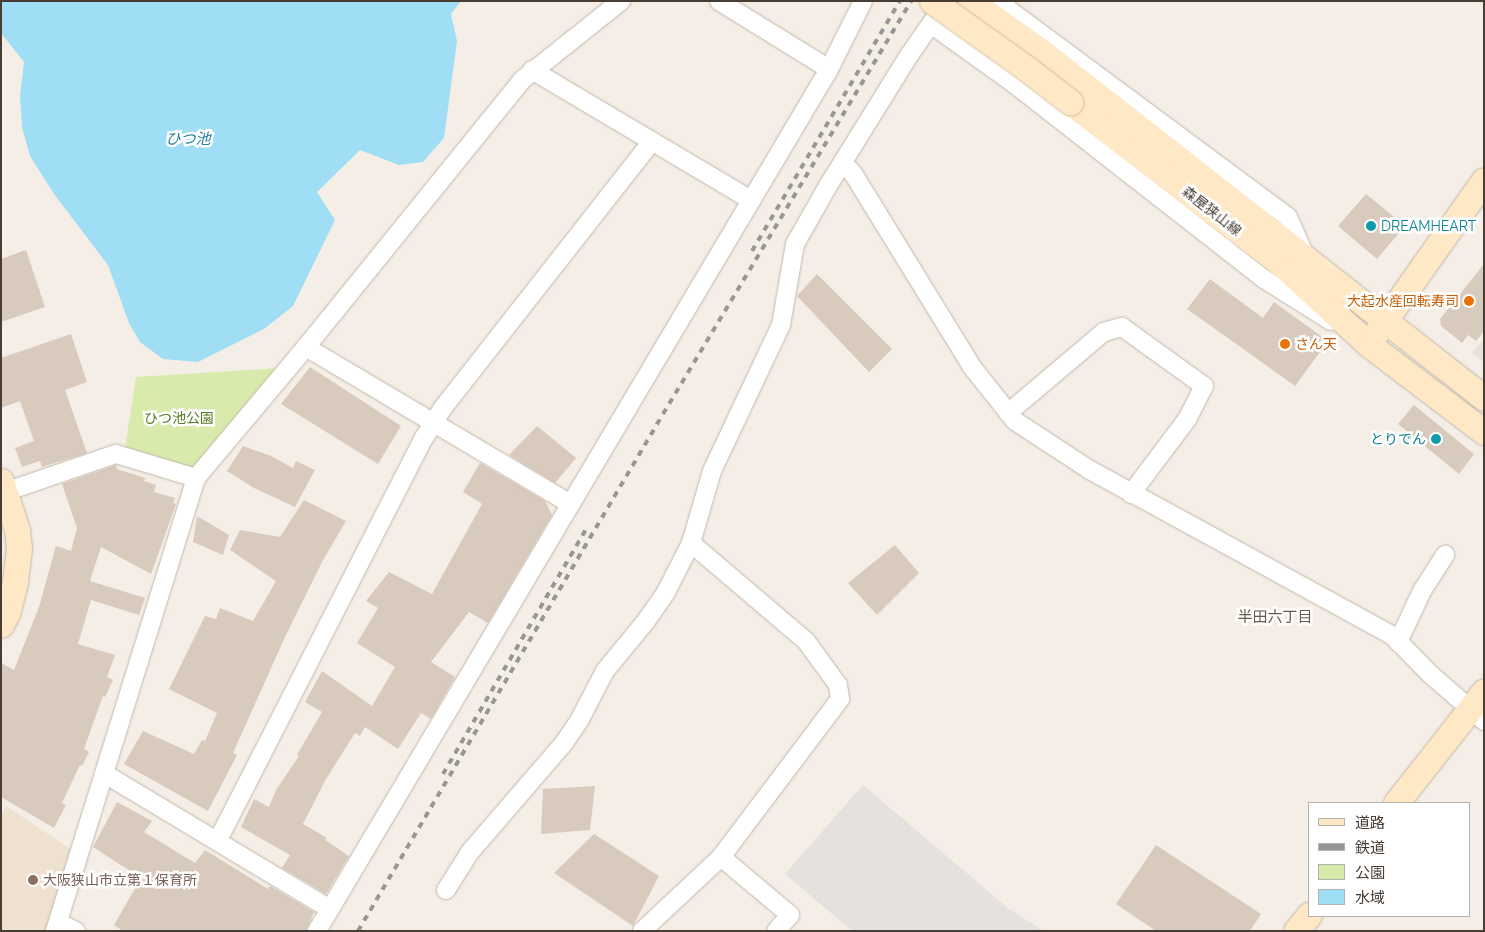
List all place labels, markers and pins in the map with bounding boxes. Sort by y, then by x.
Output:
place label: DREAMHEART [1381,218,1476,234]
marker: DREAMHEART [1365,220,1377,232]
place label: 大起水産回転寿司 [1347,293,1459,309]
marker: 大起水産回転寿司 [1463,295,1475,307]
place label: さん天 [1295,336,1337,352]
marker: さん天 [1279,338,1291,350]
place label: とりでん [1370,431,1426,447]
marker: とりでん [1430,433,1442,445]
place label: 大阪狭山市立第１保育所 [43,872,197,888]
marker: 大阪狭山市立第１保育所 [27,874,39,886]

